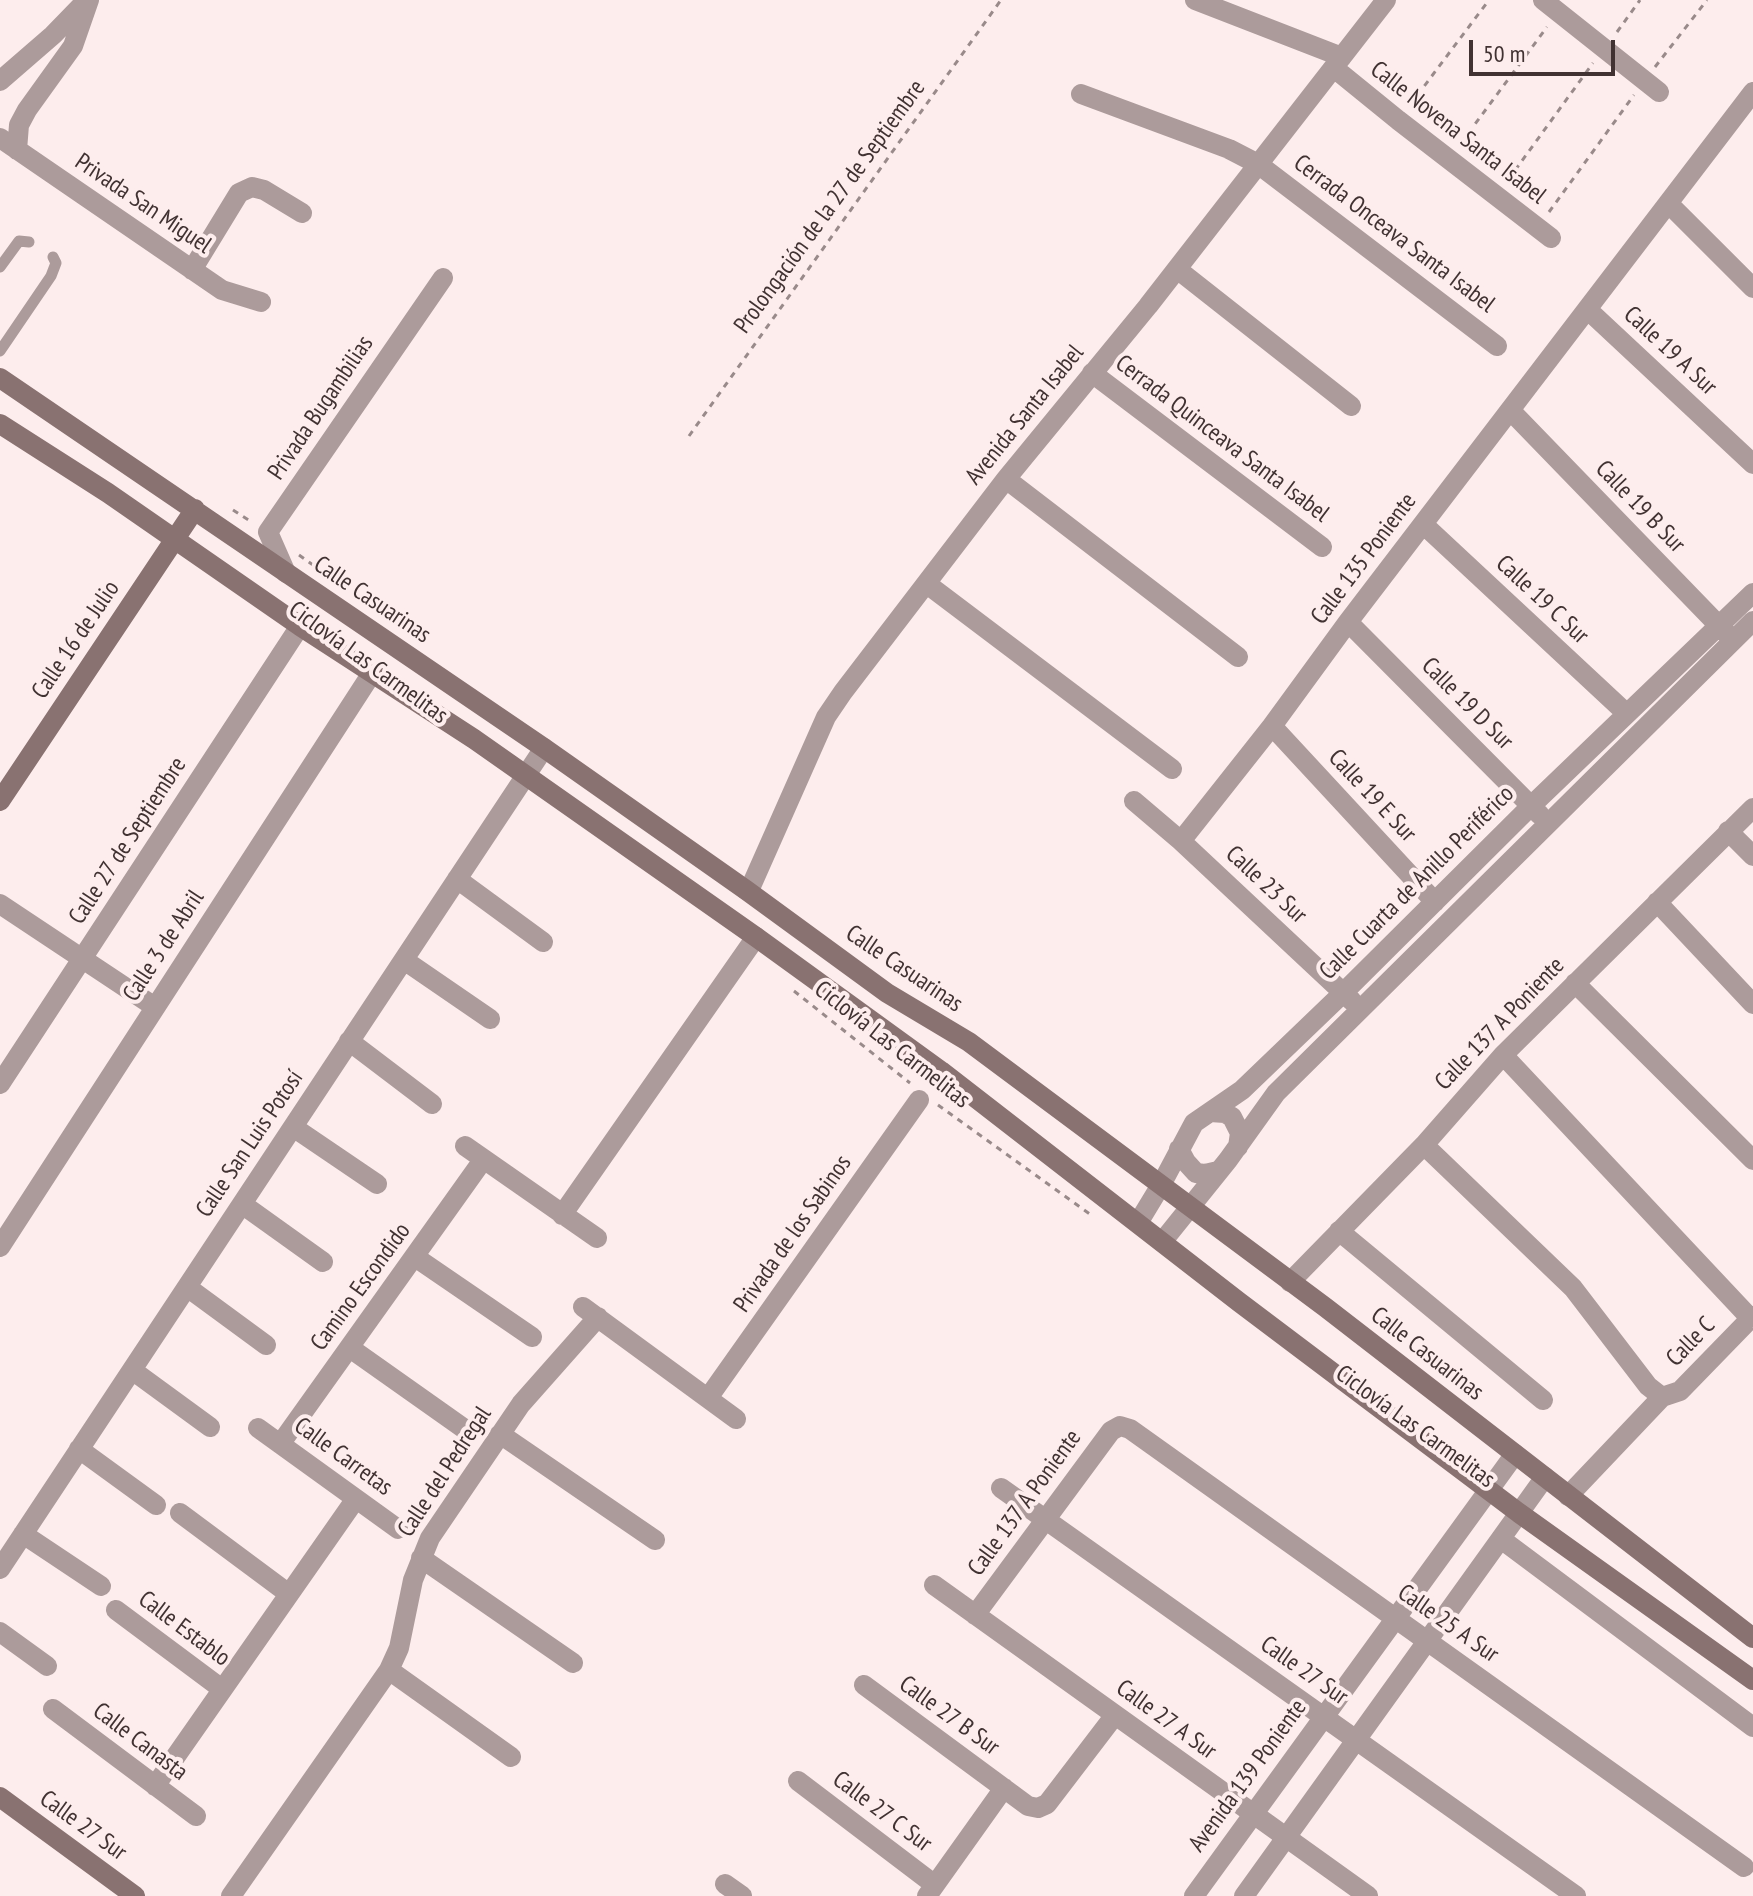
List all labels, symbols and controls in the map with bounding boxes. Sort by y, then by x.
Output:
scale bar [1473,24,1619,74]
text: 50 m [1483,38,1525,69]
street label: Calle Novena Santa Isabel [1364,56,1552,210]
street label: Prolongación de la 27 de Septiembre [728,75,932,339]
street label: Privada San Miguel [69,148,217,260]
street label: Cerrada Onceava Santa Isabel [1288,149,1500,319]
street label: Calle 19 A Sur [1617,301,1723,401]
street label: Privada Bugambilias [262,331,380,485]
street label: Avenida Santa Isabel [960,339,1090,491]
street label: Cerrada Quinceava Santa Isabel [1110,349,1334,529]
street label: Calle 19 B Sur [1589,455,1691,559]
street label: Calle 135 Poniente [1305,488,1423,630]
street label: Calle Casuarinas [308,550,436,650]
street label: Calle 19 C Sur [1490,550,1594,650]
street label: Calle 16 de Julio [26,576,126,704]
street label: Ciclovía Las Carmelitas [283,596,453,730]
street label: Calle 19 D Sur [1415,652,1519,756]
street label: Calle 19 E Sur [1322,744,1422,848]
street label: Calle 27 de Septiembre [63,752,193,930]
street label: Calle Cuarta de Anillo Periférico [1314,780,1520,986]
street label: Calle 23 Sur [1219,840,1313,930]
street label: Calle 3 de Abril [117,885,211,1007]
street label: Calle Casuarinas [840,919,968,1019]
street label: Calle 137 A Poniente [1429,952,1571,1096]
street label: Ciclovía Las Carmelitas [808,975,976,1115]
street label: Calle San Luis Potosí [190,1065,310,1223]
street label: Privada de los Sabinos [728,1150,858,1318]
street label: Camino Escondido [305,1217,417,1357]
street label: Calle Casuarinas [1365,1301,1489,1407]
street label: Calle C [1661,1311,1721,1373]
street label: Ciclovía Las Carmelitas [1330,1360,1500,1494]
street label: Calle del Pedregal [392,1401,498,1543]
street label: Calle Carretas [288,1412,398,1502]
street label: Calle 137 A Poniente [962,1424,1088,1582]
street label: Calle 25 A Sur [1392,1579,1504,1669]
street label: Calle Establo [132,1585,236,1673]
street label: Calle 27 Sur [1255,1630,1353,1712]
street label: Calle 27 B Sur [893,1670,1005,1762]
street label: Calle 27 A Sur [1110,1674,1222,1766]
street label: Avenida 139 Poniente [1183,1694,1313,1858]
street label: Calle Canasta [87,1697,193,1787]
street label: Calle 27 C Sur [827,1765,937,1859]
street label: Calle 27 Sur [34,1785,132,1867]

